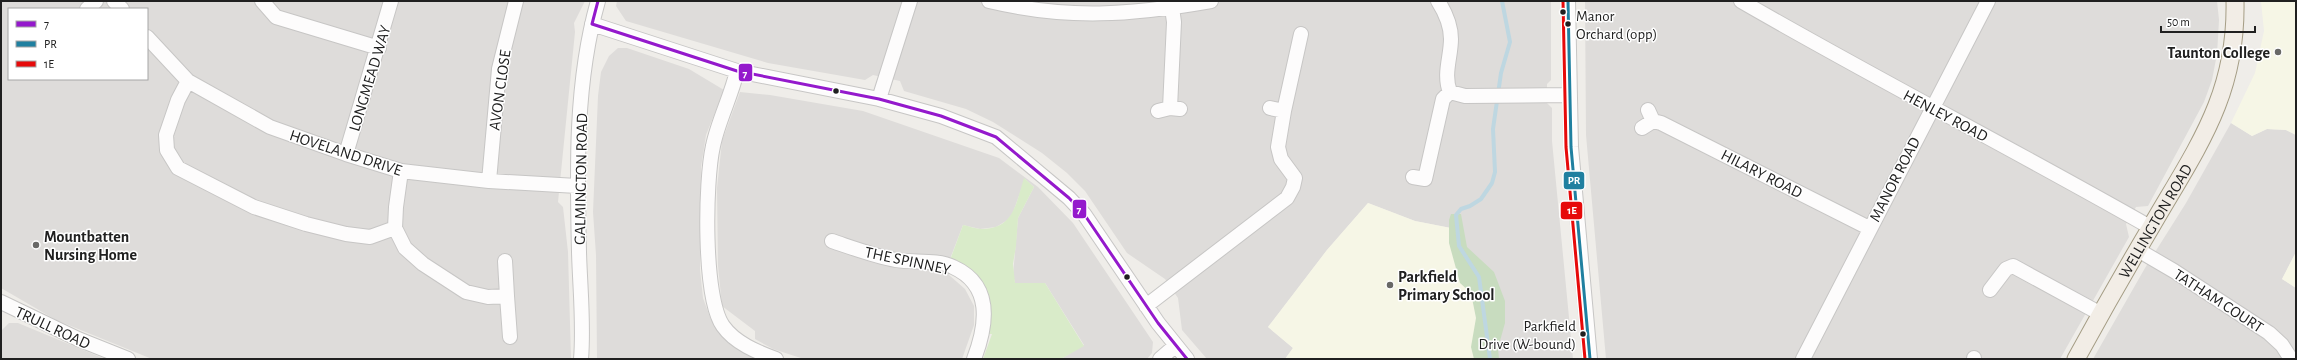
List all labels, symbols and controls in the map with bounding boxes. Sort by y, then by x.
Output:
unlabelled marker [1558,7,1568,17]
legend [8,8,148,80]
scale bar [2161,8,2255,34]
place label: Manor Orchard (opp) [1576,9,1657,42]
text: 50 m [2167,16,2190,28]
text: 7 [44,18,49,30]
marker: Manor Orchard (opp) [1563,19,1573,29]
street label: LONGMEAD WAY [346,23,394,133]
text: PR [44,38,57,50]
place label: Taunton College [2167,45,2270,61]
marker: Taunton College [2273,47,2283,57]
street label: AVON CLOSE [486,49,514,131]
text: 1E [44,58,54,70]
line badge: 7 [738,63,753,82]
text: 7 [743,68,748,79]
unlabelled marker [831,86,841,96]
street label: HENLEY ROAD [1901,87,1990,145]
street label: GALMINGTON ROAD [572,113,590,245]
street label: HOVELAND DRIVE [288,127,404,179]
street label: MANOR ROAD [1867,135,1923,224]
street label: HILARY ROAD [1718,147,1805,201]
street label: WELLINGTON ROAD [2116,162,2195,281]
line badge: PR [1563,171,1585,190]
text: PR [1568,175,1581,186]
line badge: 7 [1072,199,1087,219]
line badge: 1E [1560,201,1583,220]
text: 7 [1077,204,1082,215]
text: 1E [1567,205,1577,216]
place label: Mountbatten Nursing Home [44,229,138,263]
marker: Mountbatten Nursing Home [31,240,41,250]
street label: THE SPINNEY [863,244,953,278]
street label: TATHAM COURT [2171,266,2266,336]
place label: Parkfield Primary School [1398,269,1495,304]
unlabelled marker [1122,272,1132,282]
marker: Parkfield Primary School [1385,280,1395,290]
street label: TRULL ROAD [13,304,92,352]
place label: Parkfield Drive (W-bound) [1479,319,1576,352]
marker: Parkfield Drive (W-bound) [1578,329,1588,339]

